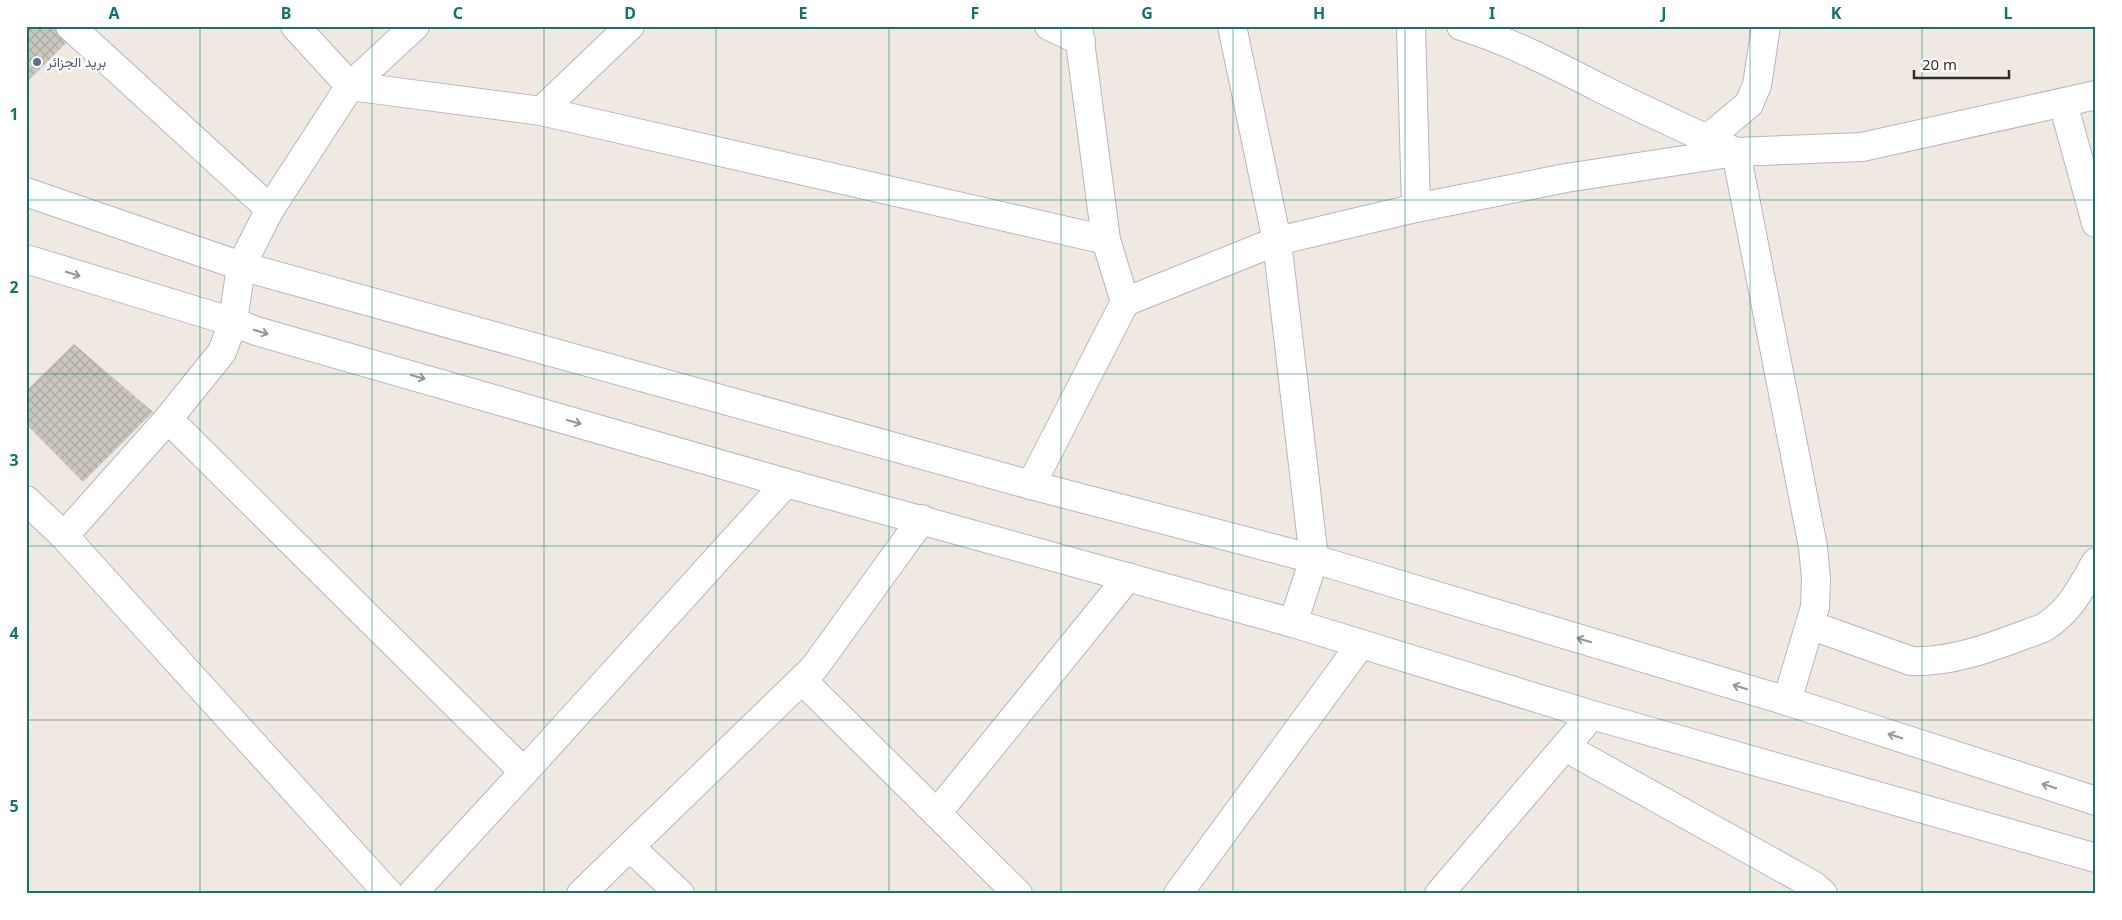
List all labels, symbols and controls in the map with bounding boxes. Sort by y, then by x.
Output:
text: A [108,2,120,24]
text: B [281,2,291,24]
text: C [453,2,463,24]
text: D [624,2,636,24]
text: E [799,2,808,24]
text: F [971,2,979,24]
text: G [1141,2,1153,24]
text: H [1313,2,1325,24]
text: I [1489,2,1495,24]
text: J [1659,2,1667,24]
text: K [1831,2,1842,24]
text: L [2004,2,2013,24]
scale bar [1914,48,2010,80]
place label: بريد الجزائر [46,52,106,71]
text: 20 m [1922,54,1957,74]
marker: بريد الجزائر [31,56,43,68]
text: 1 [9,103,19,125]
one-way arrow [65,269,81,279]
text: 2 [9,276,19,298]
one-way arrow [253,328,269,338]
one-way arrow [409,373,425,382]
one-way arrow [565,417,581,427]
text: 3 [9,449,19,471]
text: 4 [9,622,19,644]
one-way arrow [1577,635,1593,645]
one-way arrow [1732,681,1748,691]
one-way arrow [1887,730,1903,740]
one-way arrow [2042,781,2058,790]
text: 5 [9,795,19,817]

